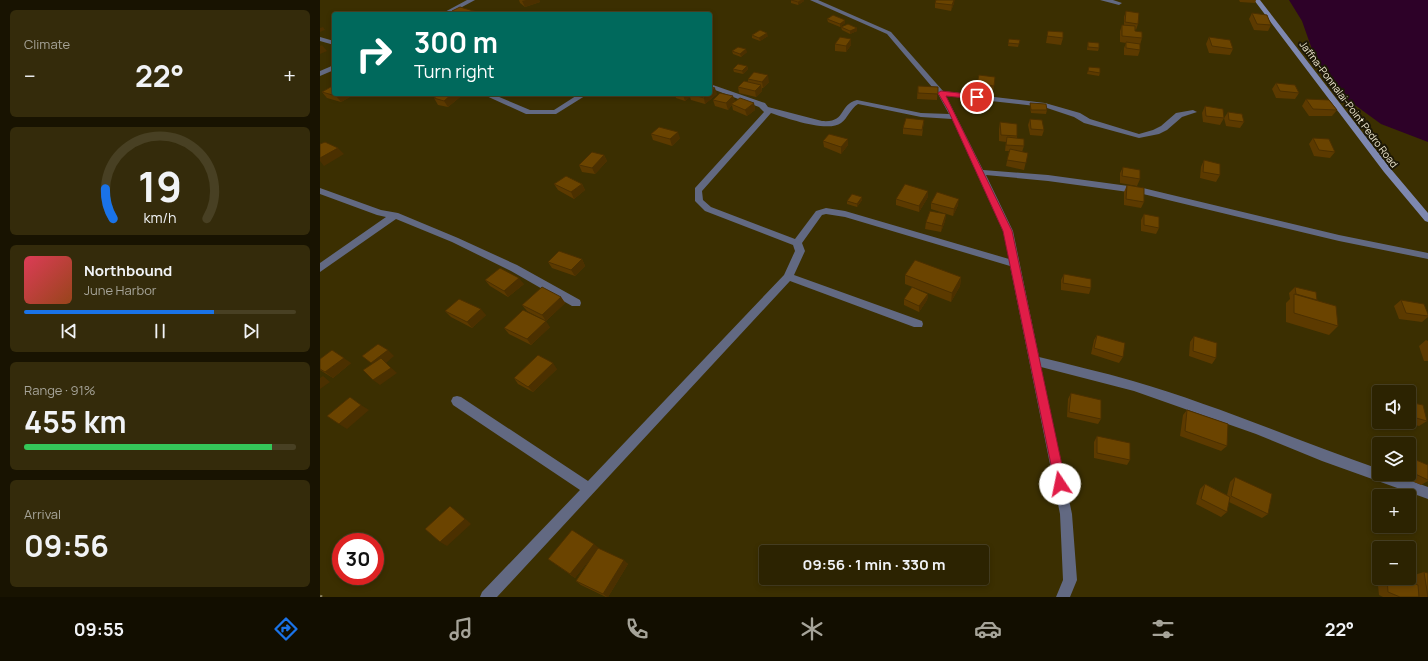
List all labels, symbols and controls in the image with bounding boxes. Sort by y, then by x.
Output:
text: 300 m [414,23,498,61]
icon: right [348,28,400,80]
text: Climate [24,35,70,53]
street label: Jaffna-Ponnalai-Point Pedro Road [1297,38,1401,170]
text: 22° [135,55,184,96]
text: Turn right [414,59,495,83]
text: − [24,61,36,91]
text: + [283,61,296,91]
pin [960,80,994,114]
icon: arrive [966,86,988,108]
text: 19 [138,158,182,214]
text: km/h [143,208,177,227]
text: Northbound [84,260,172,281]
text: June Harbor [84,281,157,299]
icon: previous [58,320,80,342]
icon: pause [149,320,171,342]
icon: next [240,320,262,342]
text: Range · 91% [24,381,95,399]
map controls [1372,385,1416,585]
button: sound [1372,385,1416,429]
text: 455 km [24,401,127,442]
button: layers [1372,437,1416,481]
position arrow [1039,463,1081,505]
button: + [1372,489,1416,533]
text: Arrival [24,505,61,523]
text: 09:56 [24,525,109,566]
speed limit sign: 30 [332,533,384,585]
button: − [1372,541,1416,585]
text: 09:56 · 1 min · 330 m [803,554,945,575]
icon: directions [272,615,300,643]
icon: music [447,615,475,643]
icon: phone [623,615,651,643]
icon: climate [798,615,826,643]
icon: car [974,615,1002,643]
icon: filters [1149,615,1177,643]
text: 09:55 [74,617,124,641]
text: 22° [1325,617,1354,641]

